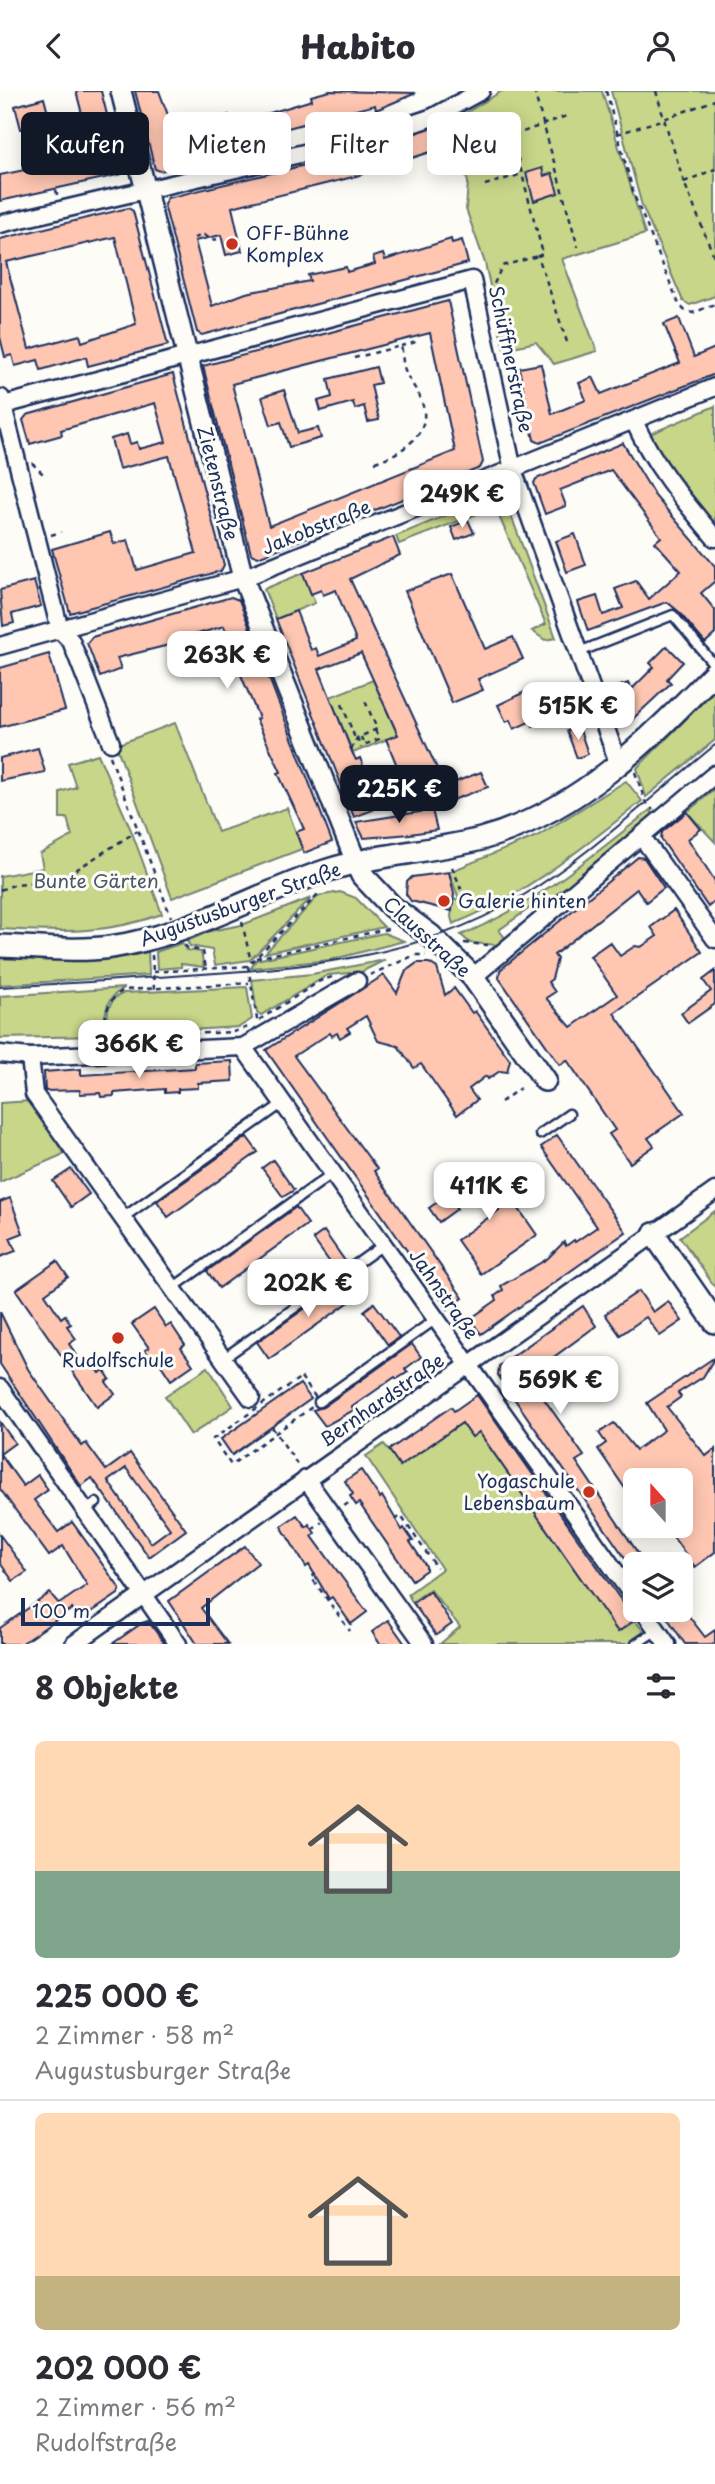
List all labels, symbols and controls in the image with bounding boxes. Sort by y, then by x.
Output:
text: Habito [300,22,415,70]
icon: back [35,27,73,65]
icon: person [642,27,680,65]
chip: Kaufen [21,112,149,175]
chip: Mieten [163,112,291,175]
chip: Filter [305,112,413,175]
chip: Neu [427,112,521,175]
place label: OFF-Bühne Komplex [246,218,349,268]
marker: OFF-Bühne Komplex [224,236,240,252]
street label: Schüffnerstraße [483,283,541,435]
street label: Zietenstraße [191,423,247,543]
pin: 249K € [405,471,519,530]
text: 249K € [419,475,505,510]
street label: Jakobstraße [257,492,374,561]
pin: 263K € [170,631,284,691]
text: 263K € [183,636,271,671]
pin: 515K € [521,683,635,742]
text: 515K € [538,687,618,722]
pin: 225K € [342,765,456,825]
text: 225K € [356,770,442,805]
street label: Augustusburger Straße [135,854,344,952]
park label: Bunte Gärten [33,866,159,894]
place label: Galerie hinten [458,886,587,914]
street label: Clausstraße [378,889,478,983]
marker: Galerie hinten [436,893,452,909]
pin: 366K € [82,1021,196,1080]
text: 366K € [94,1025,184,1060]
pin: 411K € [432,1163,546,1222]
text: 411K € [450,1167,528,1202]
street label: Jahnstraße [403,1242,486,1344]
pin: 202K € [251,1259,365,1319]
text: 202K € [263,1264,353,1299]
marker: Rudolfschule [110,1330,126,1346]
place label: Rudolfschule [62,1345,174,1373]
street label: Bernhardstraße [314,1346,449,1453]
pin: 569K € [503,1357,617,1416]
text: 569K € [517,1361,603,1396]
place label: Yogaschule Lebensbaum [464,1466,575,1516]
north arrow [623,1468,693,1538]
map controls [623,1468,693,1622]
marker: Yogaschule Lebensbaum [581,1484,597,1500]
button: layers [623,1552,693,1622]
scale bar [21,1595,210,1627]
text: 100 m [32,1596,90,1624]
text: 8 Objekte [35,1664,179,1709]
icon: filters [642,1667,680,1705]
icon: home [295,1786,421,1912]
text: 225 000 € [35,1972,199,2017]
text: 2 Zimmer · 58 m² [35,2017,234,2052]
text: Augustusburger Straße [35,2052,291,2087]
icon: home [295,2158,421,2284]
text: 202 000 € [35,2344,202,2389]
text: 2 Zimmer · 56 m² [35,2389,236,2424]
text: Rudolfstraße [35,2424,177,2459]

